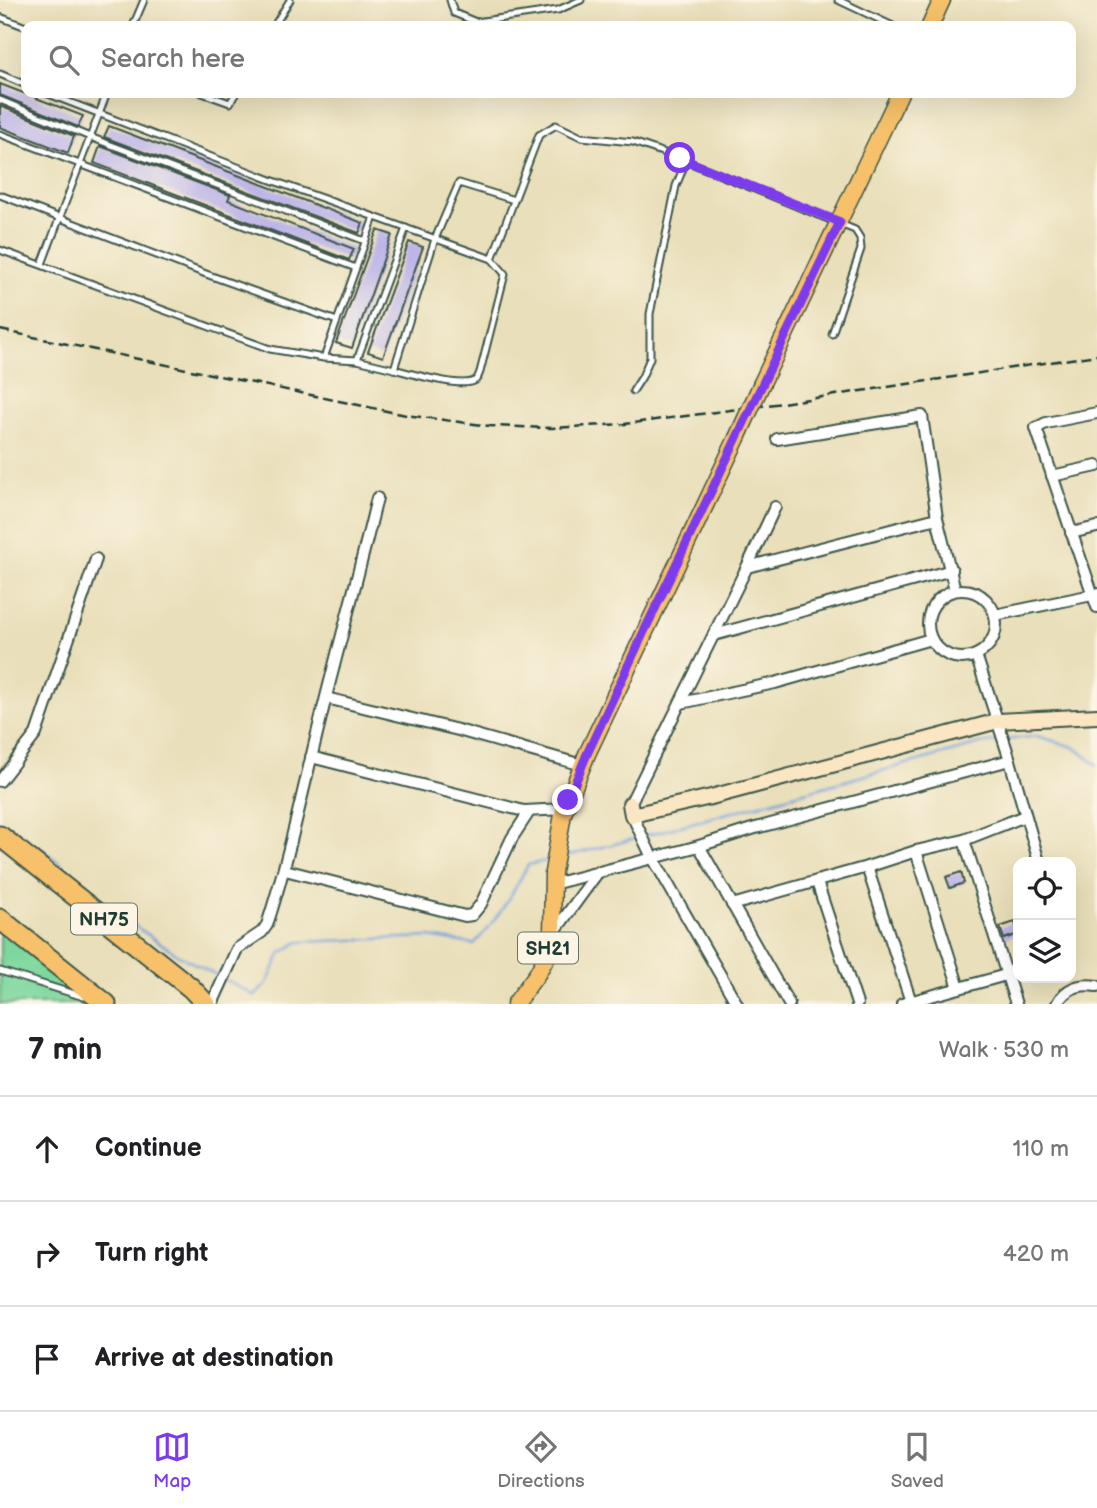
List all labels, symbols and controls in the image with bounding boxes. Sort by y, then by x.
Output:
search box [21,21,1076,98]
icon: search [45,41,83,79]
text: Search here [101,44,245,75]
route start [664,142,695,173]
route end [552,784,583,815]
map controls [1013,857,1076,983]
button: locate [1013,857,1076,920]
road number: NH75 [71,903,137,934]
button: layers [1013,920,1076,983]
road number: SH21 [518,932,578,964]
text: 7 min [28,1032,102,1068]
text: Walk · 530 m [939,1036,1069,1064]
icon: ahead [28,1130,66,1168]
text: Continue [95,1133,202,1164]
text: 110 m [1012,1135,1069,1163]
icon: right [28,1235,66,1273]
text: Turn right [95,1238,208,1269]
text: 420 m [1003,1240,1069,1268]
icon: arrive [28,1340,66,1378]
text: Arrive at destination [95,1343,334,1374]
tab: Map [153,1428,191,1493]
tab: Directions [497,1428,585,1493]
tab: Saved [891,1428,944,1493]

